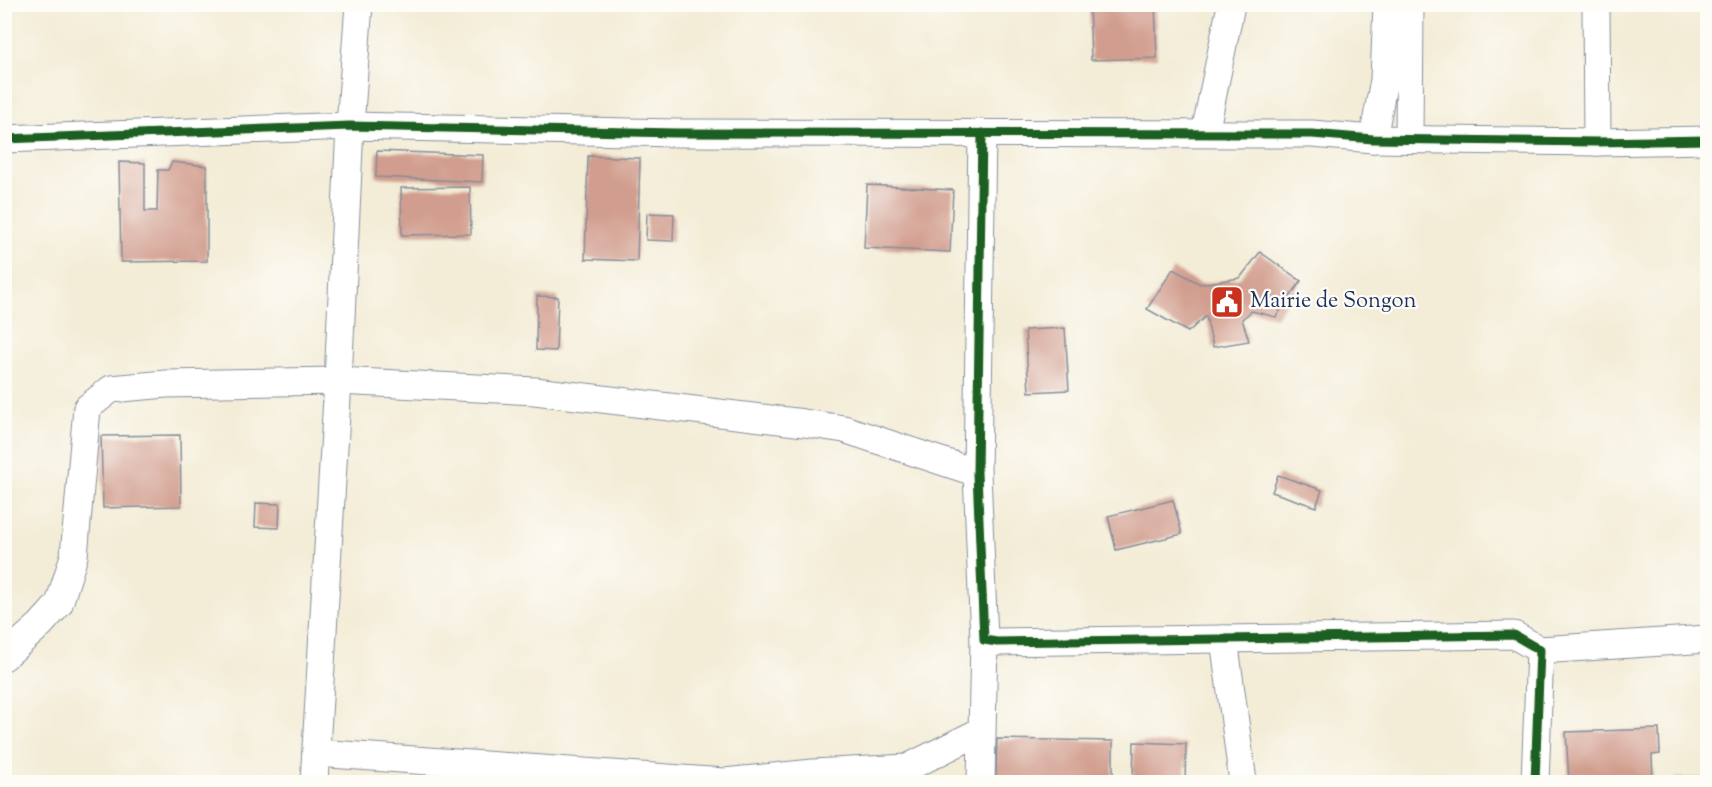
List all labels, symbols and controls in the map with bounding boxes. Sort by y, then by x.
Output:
public building icon: Mairie de Songon [1209,284,1245,320]
place label: Mairie de Songon [1250,286,1417,318]

